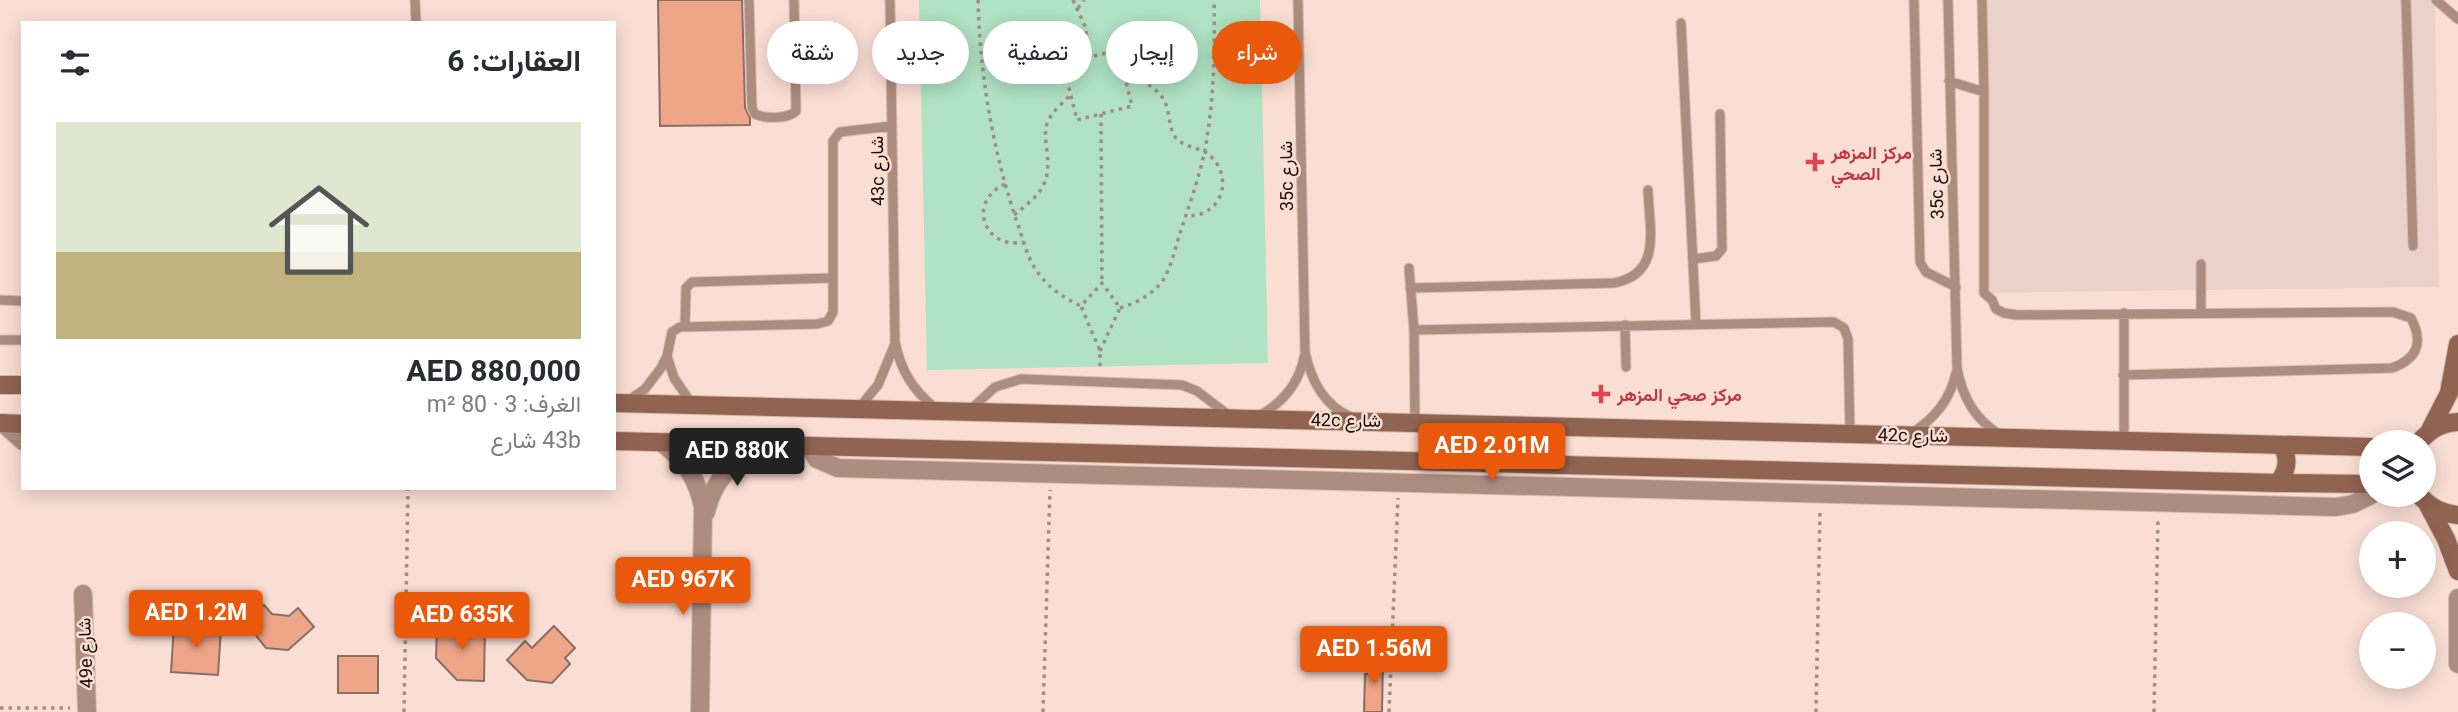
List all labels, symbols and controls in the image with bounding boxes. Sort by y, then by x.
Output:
chip: شقة [767,21,858,84]
chip: جديد [872,21,969,84]
chip: تصفية [983,21,1092,84]
chip: إيجار [1106,21,1198,84]
chip: شراء [1212,21,1302,84]
text: العقارات: 6 [447,43,581,78]
icon: filters [56,44,94,82]
street label: 43c شارع [866,136,890,206]
street label: 35c شارع [1275,141,1299,211]
place label: مركز المزهر الصحي [1830,142,1912,189]
street label: 35c شارع [1924,148,1950,220]
marker: مركز المزهر الصحي [1805,152,1825,172]
icon: home [256,167,382,293]
text: AED 880,000 [406,353,581,388]
marker: مركز صحي المزهر [1591,384,1611,404]
place label: مركز صحي المزهر [1616,384,1742,410]
text: الغرف: 3 · 80 m² [427,391,581,418]
street label: 42c شارع [1311,409,1381,433]
pin: AED 2.01M [1412,424,1572,483]
street label: 42c شارع [1878,424,1948,448]
text: 43b شارع [490,427,581,454]
pin: AED 880K [665,428,809,488]
map controls [2359,430,2436,689]
button: layers [2359,430,2436,507]
text: AED 2.01M [1434,432,1550,459]
text: AED 880K [685,437,789,464]
button: + [2359,521,2436,598]
pin: AED 967K [611,558,755,617]
text: AED 967K [631,566,735,593]
pin: AED 1.2M [124,590,268,650]
pin: AED 635K [390,592,534,652]
text: AED 1.2M [145,599,247,626]
text: AED 635K [410,601,514,628]
button: − [2359,612,2436,689]
street label: 49e شارع [73,617,99,689]
pin: AED 1.56M [1294,626,1454,686]
text: AED 1.56M [1316,635,1432,662]

